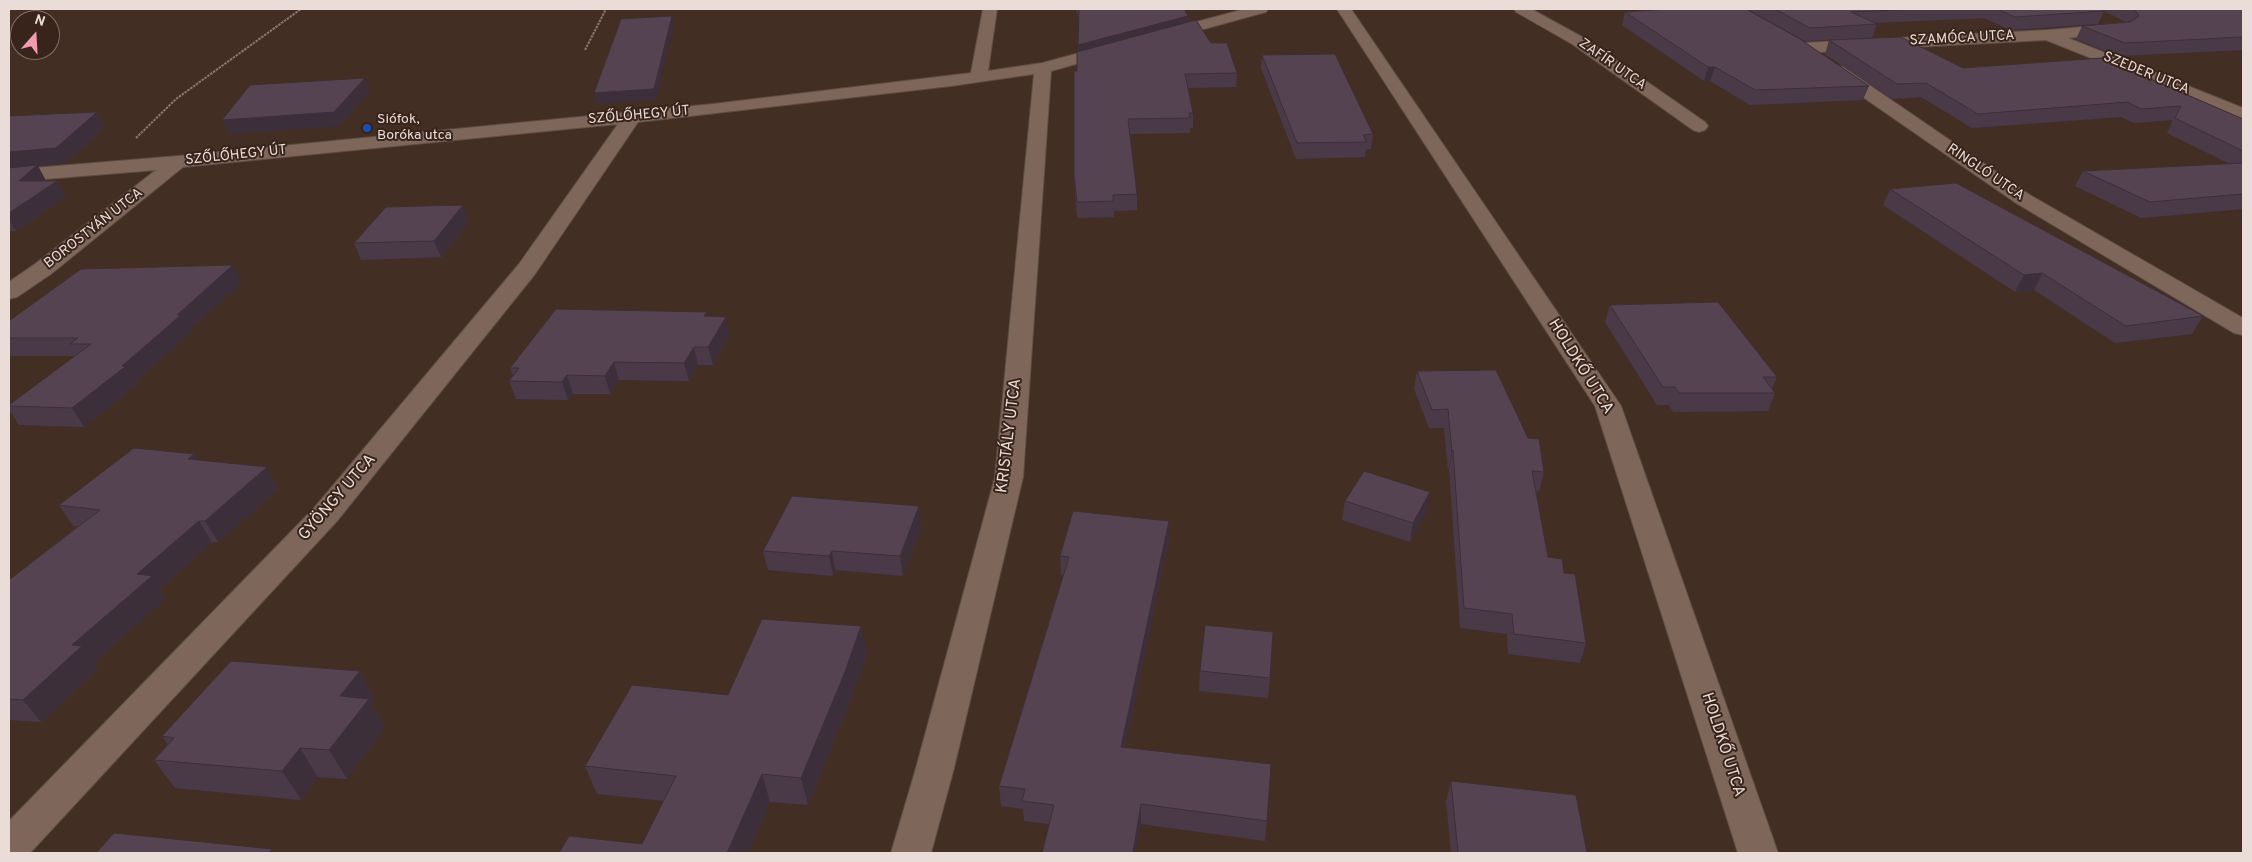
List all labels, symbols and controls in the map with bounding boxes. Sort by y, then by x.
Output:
north arrow [10,10,60,60]
text: N [32,12,47,31]
street label: SZAMÓCA UTCA [1909,28,2015,50]
street label: ZAFÍR UTCA [1575,36,1649,94]
street label: SZEDER UTCA [2100,49,2192,99]
street label: SZŐLŐHEGY ÚT [588,103,690,129]
place label: Siófok, Boróka utca [377,112,452,144]
marker: Siófok, Boróka utca [361,122,373,134]
street label: RINGLÓ UTCA [1943,141,2027,205]
street label: SZŐLŐHEGY ÚT [184,142,288,170]
street label: BOROSTYÁN UTCA [41,185,147,273]
street label: HOLDKŐ UTCA [1543,316,1617,418]
street label: KRISTÁLY UTCA [993,378,1027,494]
street label: GYÖNGY UTCA [295,451,381,545]
street label: HOLDKŐ UTCA [1696,690,1748,800]

